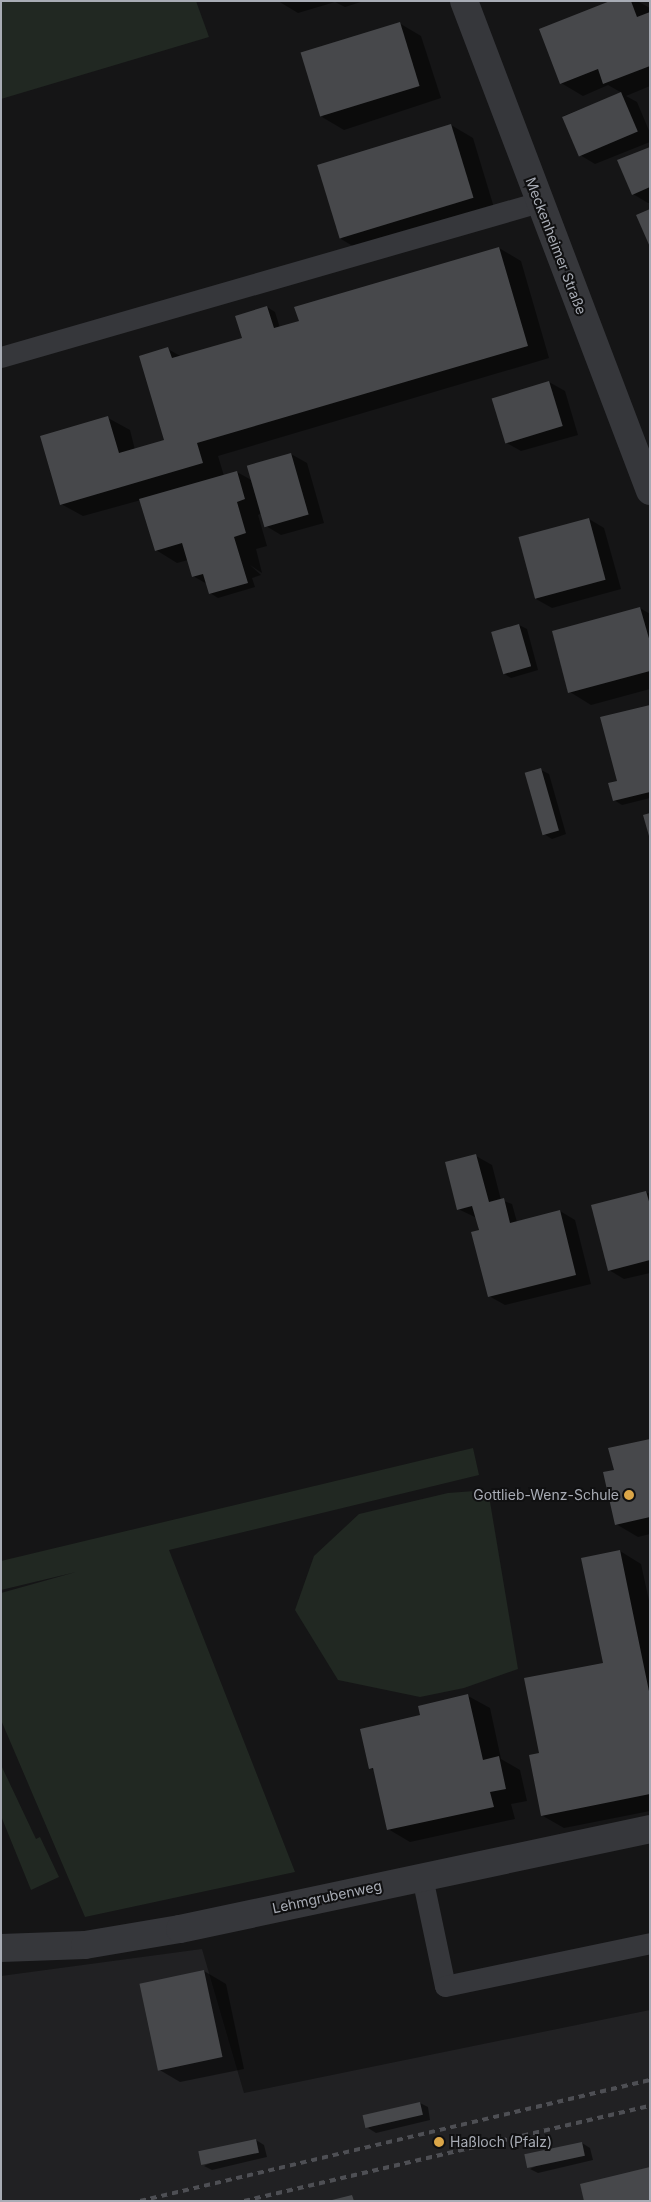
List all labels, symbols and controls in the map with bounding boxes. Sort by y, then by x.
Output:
street label: Meckenheimer Straße [522,175,590,317]
place label: Gottlieb-Wenz-Schule [473,1487,619,1503]
marker: Gottlieb-Wenz-Schule [623,1489,635,1501]
street label: Lehmgrubenweg [271,1877,383,1917]
place label: Haßloch (Pfalz) [450,2134,552,2150]
marker: Haßloch (Pfalz) [432,2135,446,2149]

